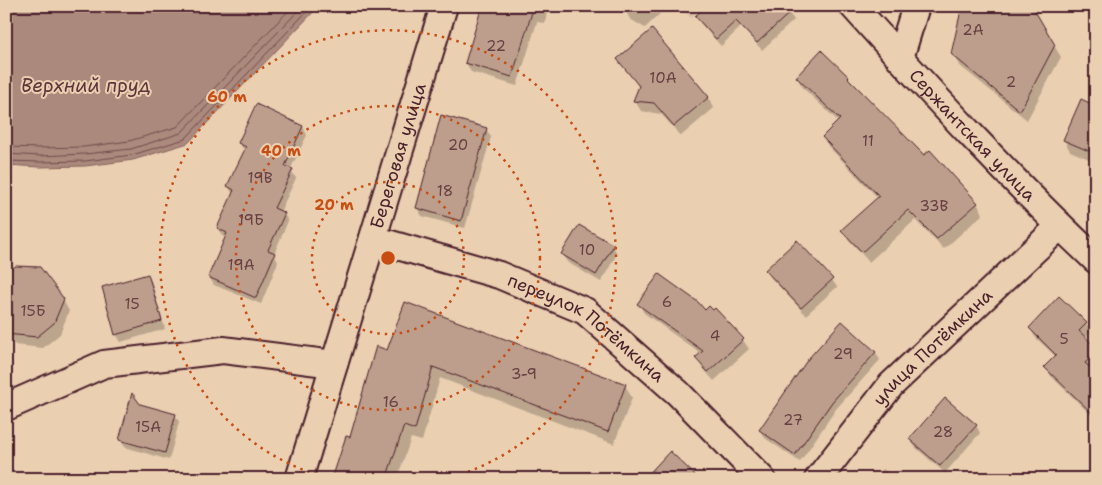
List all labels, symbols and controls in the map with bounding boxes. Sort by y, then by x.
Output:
house number: 2А [962,20,984,40]
house number: 22 [486,36,506,56]
street label: Сержантская улица [904,64,1041,207]
house number: 10А [649,68,677,88]
house number: 2 [1006,72,1016,92]
water label: Верхний пруд [21,73,151,98]
street label: Береговая улица [364,80,432,232]
text: 60 m [207,87,247,107]
house number: 11 [862,131,874,151]
house number: 20 [448,135,468,155]
text: 40 m [261,141,301,161]
house number: 19В [247,168,273,188]
house number: 18 [437,181,453,201]
text: 20 m [314,195,354,215]
house number: 33В [920,196,949,216]
house number: 19Б [238,210,264,230]
house number: 10 [579,240,595,260]
centre of rings [379,249,397,267]
house number: 19А [227,255,255,275]
street label: переулок Потёмкина [504,268,670,388]
street label: улица Потёмкина [867,284,998,411]
house number: 6 [662,292,672,312]
house number: 15 [124,294,140,314]
house number: 15Б [20,301,46,321]
house number: 4 [710,326,720,346]
house number: 5 [1059,329,1069,349]
house number: 29 [833,344,853,364]
house number: 3-9 [511,364,537,384]
house number: 16 [383,392,399,412]
house number: 27 [783,410,803,430]
house number: 15А [135,417,161,437]
house number: 28 [933,422,953,442]

